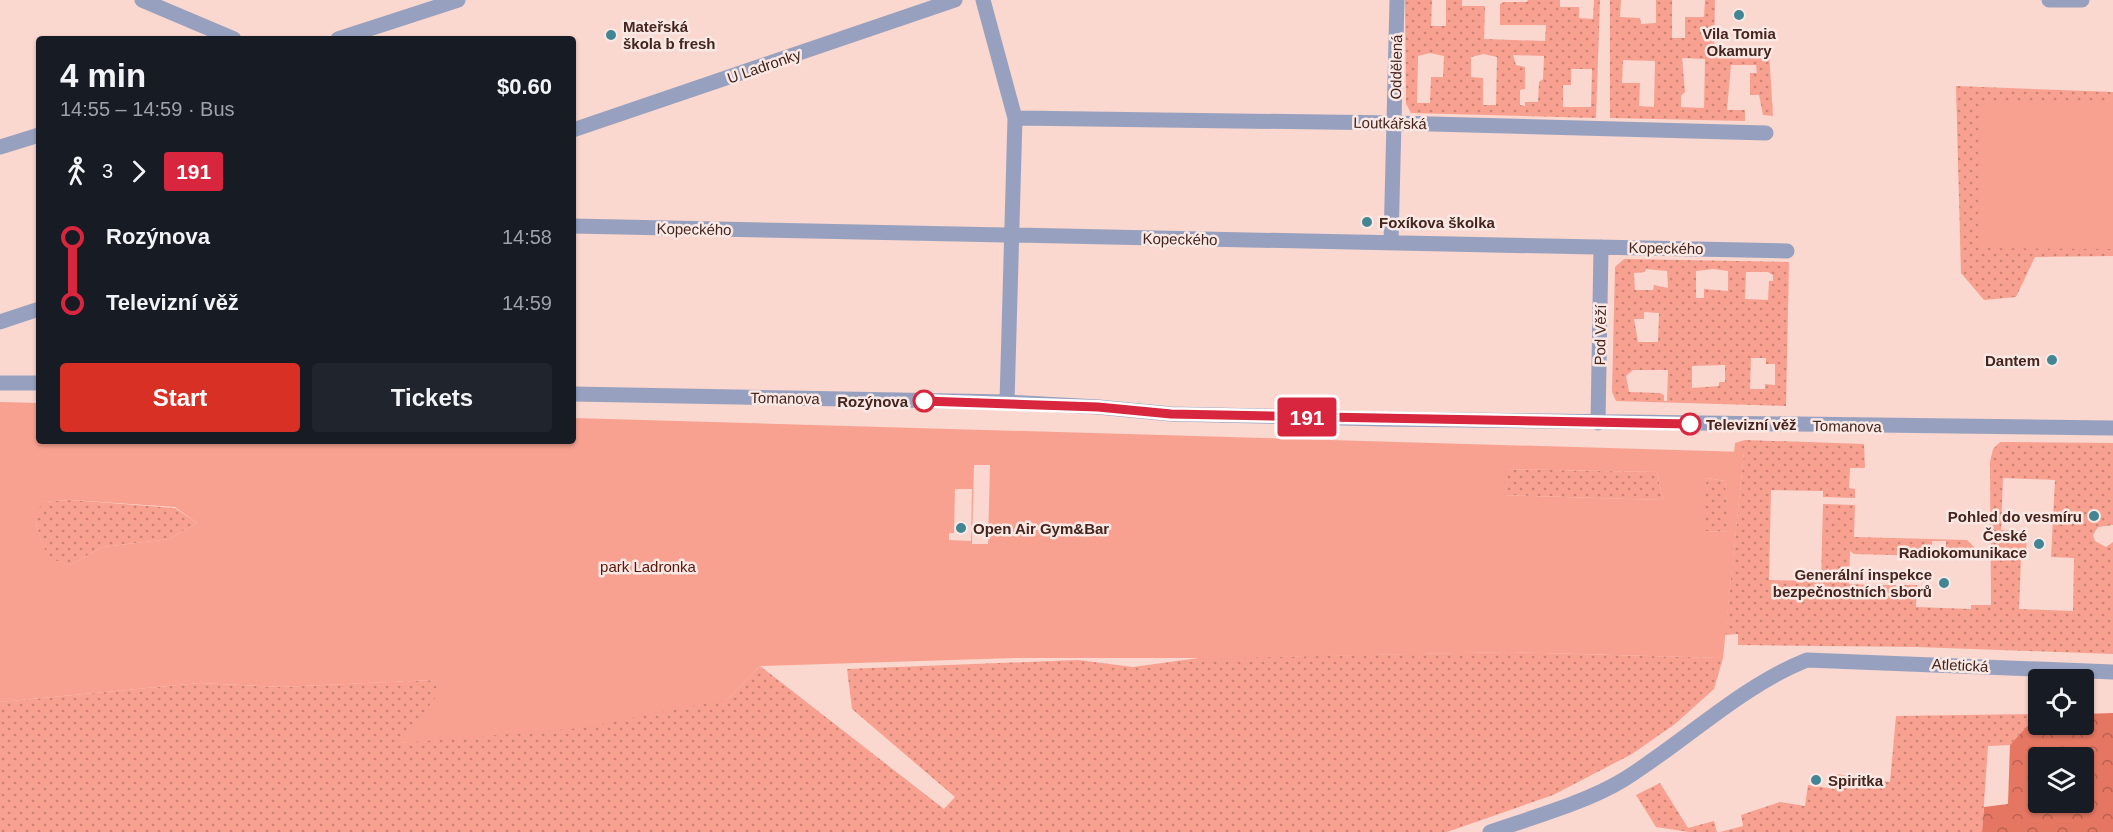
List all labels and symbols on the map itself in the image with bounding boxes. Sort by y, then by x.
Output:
marker: Vila Tomia Okamury [1732,8,1746,22]
place label: Mateřská škola b fresh [623,18,716,52]
place label: Vila Tomia Okamury [1702,25,1776,59]
marker: Mateřská škola b fresh [604,28,618,42]
street label: Oddělená [1387,34,1405,100]
street label: U Ladronky [725,45,803,87]
street label: Loutkářská [1353,114,1427,132]
place label: Foxíkova školka [1379,214,1496,231]
marker: Foxíkova školka [1360,215,1374,229]
street label: Kopeckého [656,220,732,238]
street label: Kopeckého [1142,230,1218,248]
street label: Kopeckého [1628,239,1704,257]
street label: Pod Věží [1591,304,1609,366]
place label: Dantem [1985,352,2040,369]
marker: Dantem [2045,353,2059,367]
street label: Tomanova [750,389,820,407]
marker: Rozýnova [913,390,935,412]
place label: Rozýnova [837,393,909,410]
line badge: 191 [1272,398,1342,436]
marker: Televizní věž [1679,413,1701,435]
place label: Televizní věž [1706,416,1797,433]
street label: Tomanova [1812,417,1882,435]
place label: Pohled do vesmíru [1948,508,2082,525]
marker: Pohled do vesmíru [2087,509,2101,523]
place label: Open Air Gym&Bar [973,520,1109,537]
marker: Open Air Gym&Bar [954,521,968,535]
place label: České Radiokomunikace [1899,527,2027,561]
marker: České Radiokomunikace [2032,537,2046,551]
park label: park Ladronka [600,558,697,575]
place label: Generální inspekce bezpečnostních sborů [1773,566,1932,600]
marker: Generální inspekce bezpečnostních sborů [1937,576,1951,590]
street label: Atletická [1931,655,1989,675]
place label: Spiritka [1828,772,1884,789]
marker: Spiritka [1809,773,1823,787]

